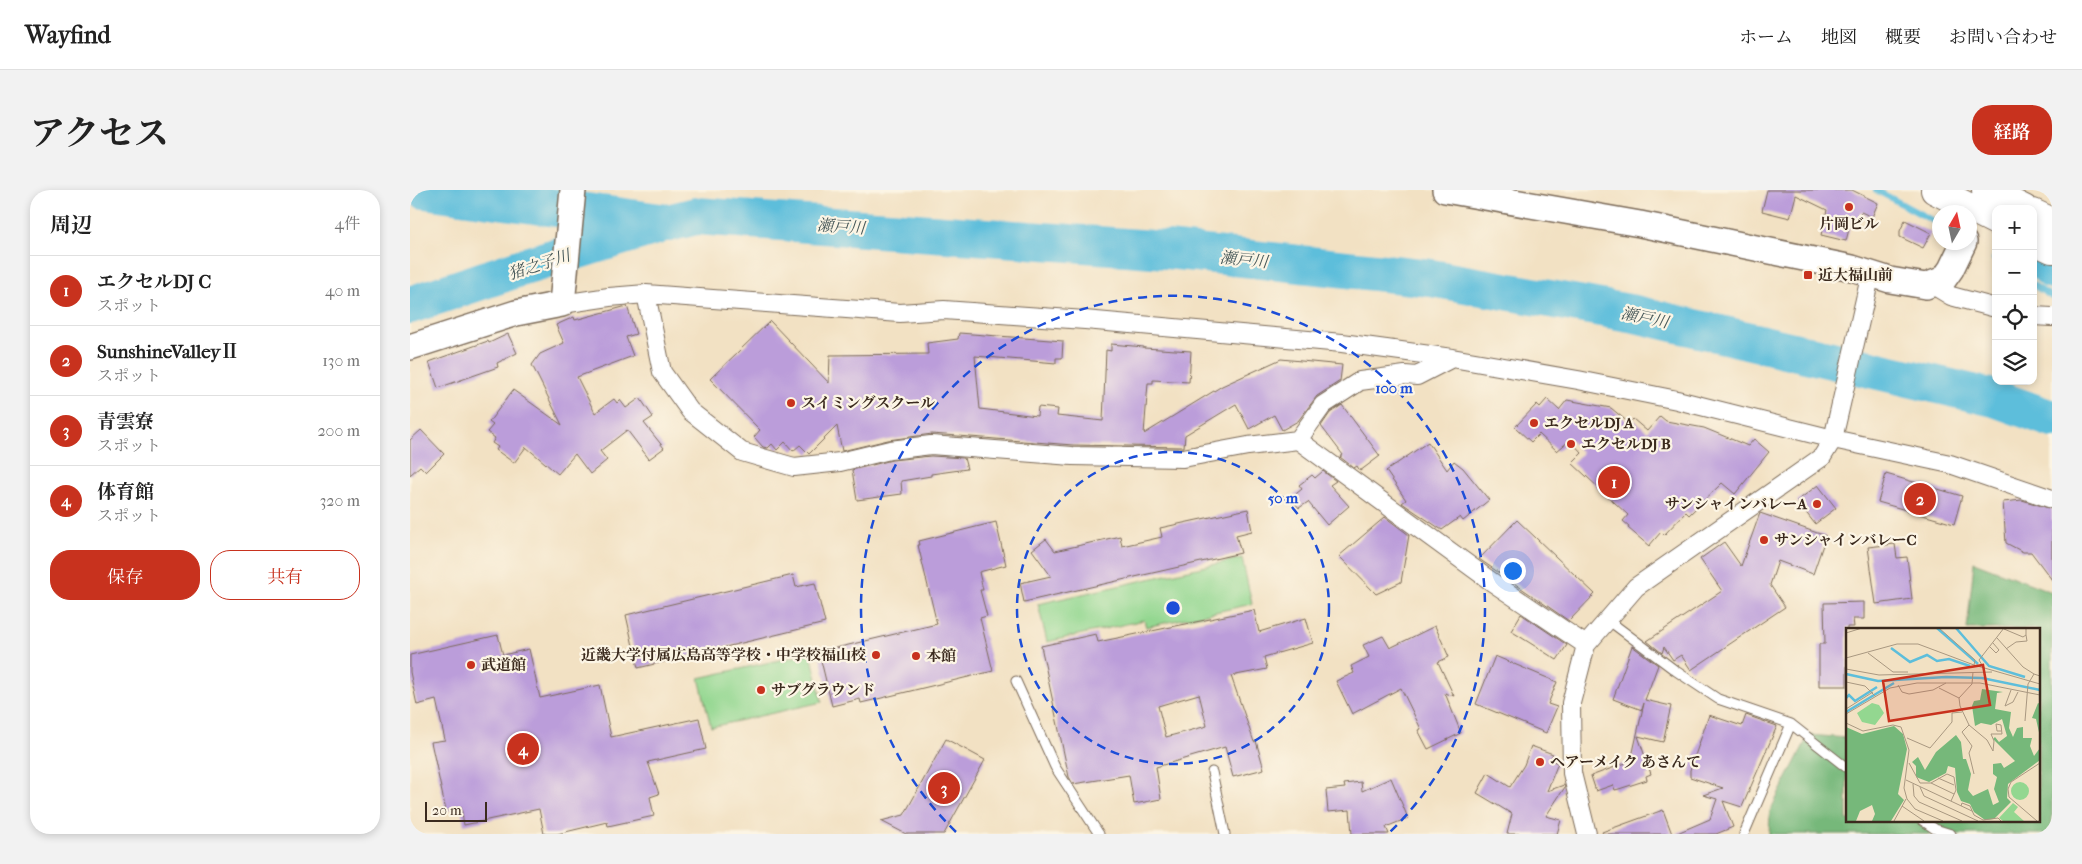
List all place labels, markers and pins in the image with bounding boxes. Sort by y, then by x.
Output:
marker: 片岡ビル [1843,201,1855,213]
place label: 片岡ビル [1819,215,1879,233]
place label: 近大福山前 [1818,266,1893,284]
marker: 近大福山前 [1802,269,1814,281]
place label: スイミングスクール [801,394,935,412]
marker: スイミングスクール [785,397,797,409]
place label: エクセルDJ A [1544,414,1635,432]
marker: エクセルDJ A [1528,417,1540,429]
place label: エクセルDJ B [1581,435,1671,453]
marker: エクセルDJ B [1565,438,1577,450]
pin: 1 [1598,463,1630,501]
pin: 2 [1904,480,1936,518]
place label: サンシャインバレーA [1665,495,1808,513]
marker: サンシャインバレーA [1811,498,1823,510]
place label: サンシャインバレーC [1774,531,1917,549]
marker: サンシャインバレーC [1758,534,1770,546]
centre of rings [1164,599,1182,617]
place label: 近畿大学付属広島高等学校・中学校福山校 [581,646,866,664]
place label: 本館 [926,647,956,665]
marker: 近畿大学付属広島高等学校・中学校福山校 [870,649,882,661]
marker: 本館 [910,650,922,662]
place label: 武道館 [481,656,526,674]
marker: 武道館 [465,659,477,671]
place label: サブグラウンド [771,681,876,699]
marker: サブグラウンド [755,684,767,696]
pin: 4 [507,730,539,768]
place label: ヘアーメイク あさんて [1550,753,1701,771]
marker: ヘアーメイク あさんて [1534,756,1546,768]
pin: 3 [928,769,960,807]

